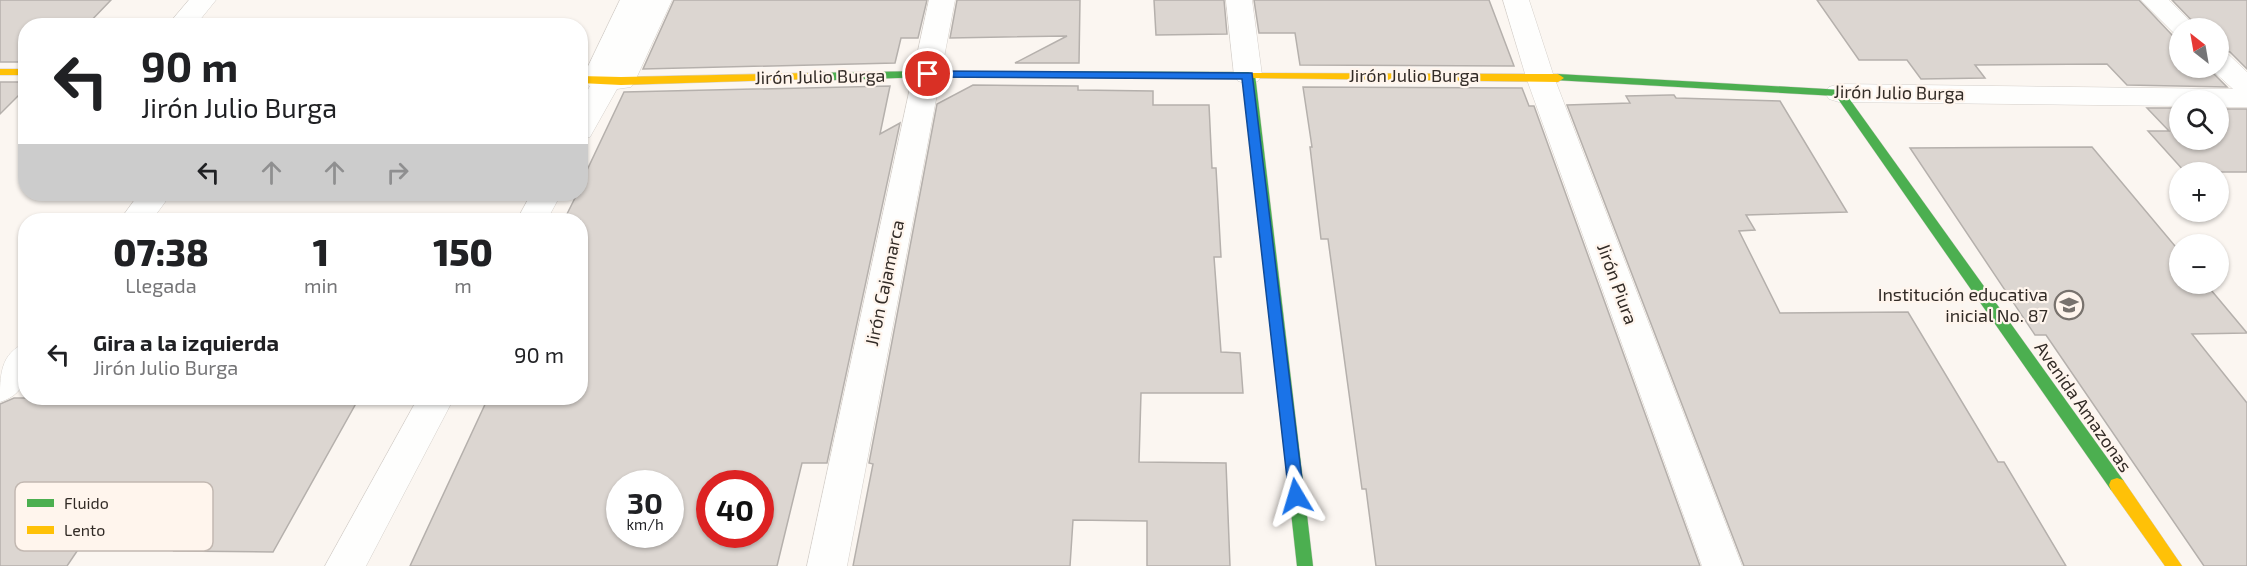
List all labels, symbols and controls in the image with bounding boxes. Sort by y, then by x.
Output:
north arrow [2169,18,2229,78]
map controls [2169,18,2229,294]
text: 90 m [141,40,238,90]
icon: left [42,42,120,120]
pin [902,48,953,99]
icon: arrive [911,57,944,90]
street label: Jirón Julio Burga [754,64,886,88]
street label: Jirón Julio Burga [1349,64,1479,86]
street label: Jirón Julio Burga [1833,80,1965,104]
button: search [2169,90,2229,150]
text: Jirón Julio Burga [141,91,337,123]
icon: left [192,156,225,189]
icon: ahead [255,156,288,189]
icon: ahead [318,156,351,189]
icon: right [381,156,414,189]
button: + [2169,162,2229,222]
street label: Jirón Cajamarca [860,218,908,348]
text: 07:38 [113,230,209,273]
text: 1 [313,230,329,273]
text: 150 [433,230,493,273]
button: − [2169,234,2229,294]
street label: Jirón Piura [1593,240,1643,327]
text: Llegada [125,273,197,297]
text: min [304,273,338,297]
text: m [454,273,472,297]
place label: Institución educativa inicial No. 87 [1878,283,2048,326]
school or university icon: Institución educativa inicial No. 87 [2053,289,2085,321]
text: Gira a la izquierda [93,329,279,355]
street label: Avenida Amazonas [2031,337,2137,476]
icon: left [42,338,75,371]
text: 90 m [514,341,564,367]
text: Jirón Julio Burga [93,355,238,379]
position arrow [1264,464,1328,528]
speed limit sign: 40 [696,470,774,548]
legend [15,482,213,551]
text: 30 [627,484,663,520]
text: Fluido [64,493,109,512]
text: km/h [626,515,664,533]
text: Lento [64,520,105,539]

